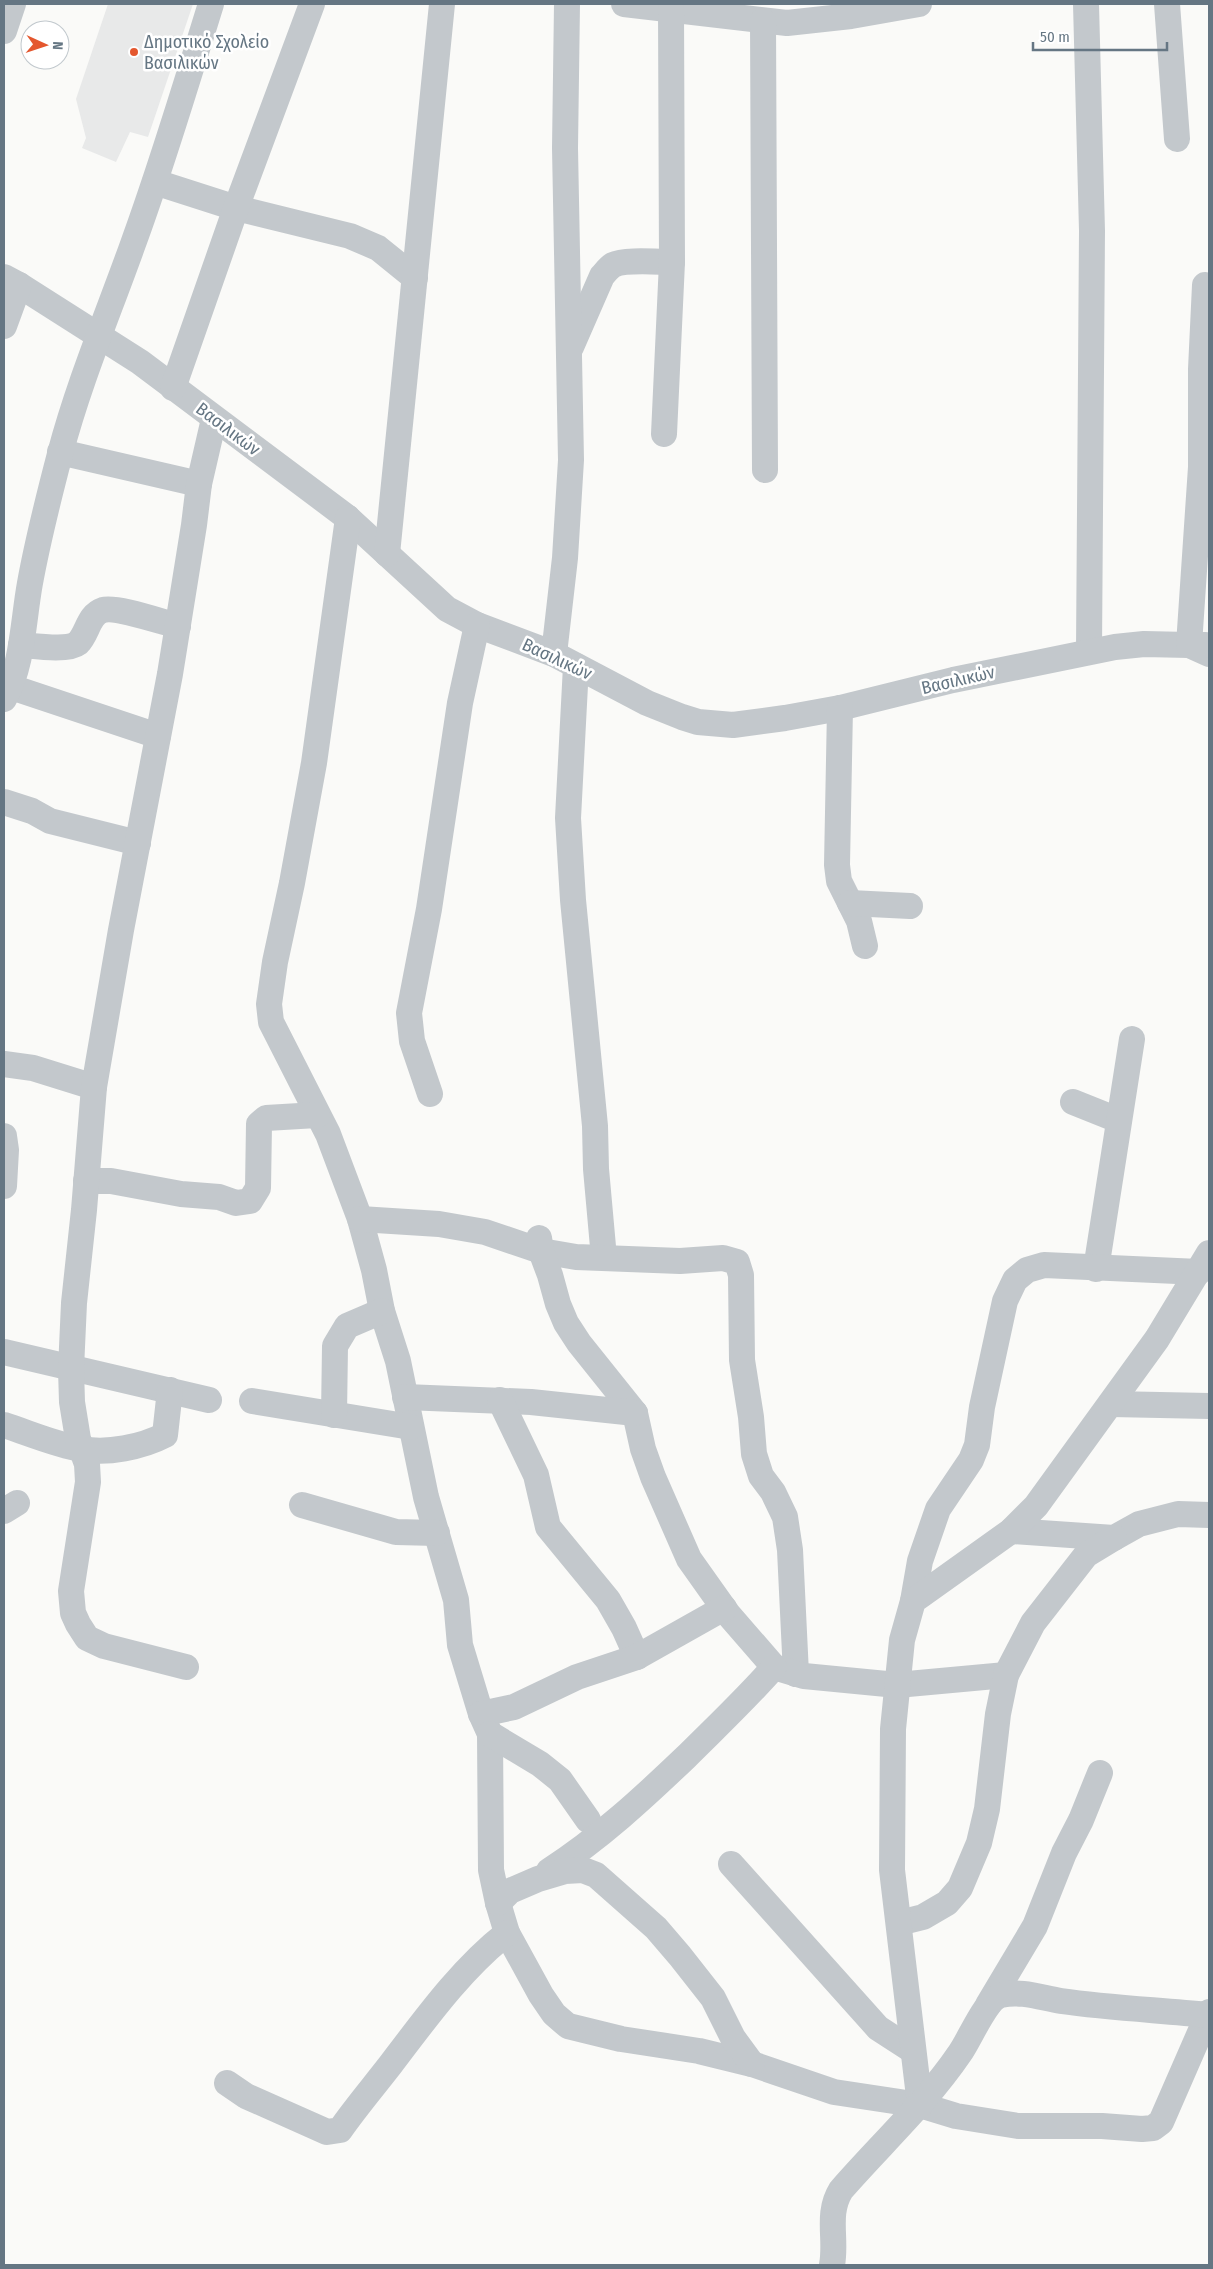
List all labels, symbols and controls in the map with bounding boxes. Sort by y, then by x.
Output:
north arrow [20,20,70,70]
scale bar [1033,20,1167,52]
text: 50 m [1040,28,1070,46]
place label: Δημοτικό Σχολείο Βασιλικών [144,31,269,74]
text: N [49,41,66,50]
marker: Δημοτικό Σχολείο Βασιλικών [128,46,140,58]
street label: Βασιλικών [192,398,265,460]
street label: Βασιλικών [519,633,596,685]
street label: Βασιλικών [919,661,997,699]

